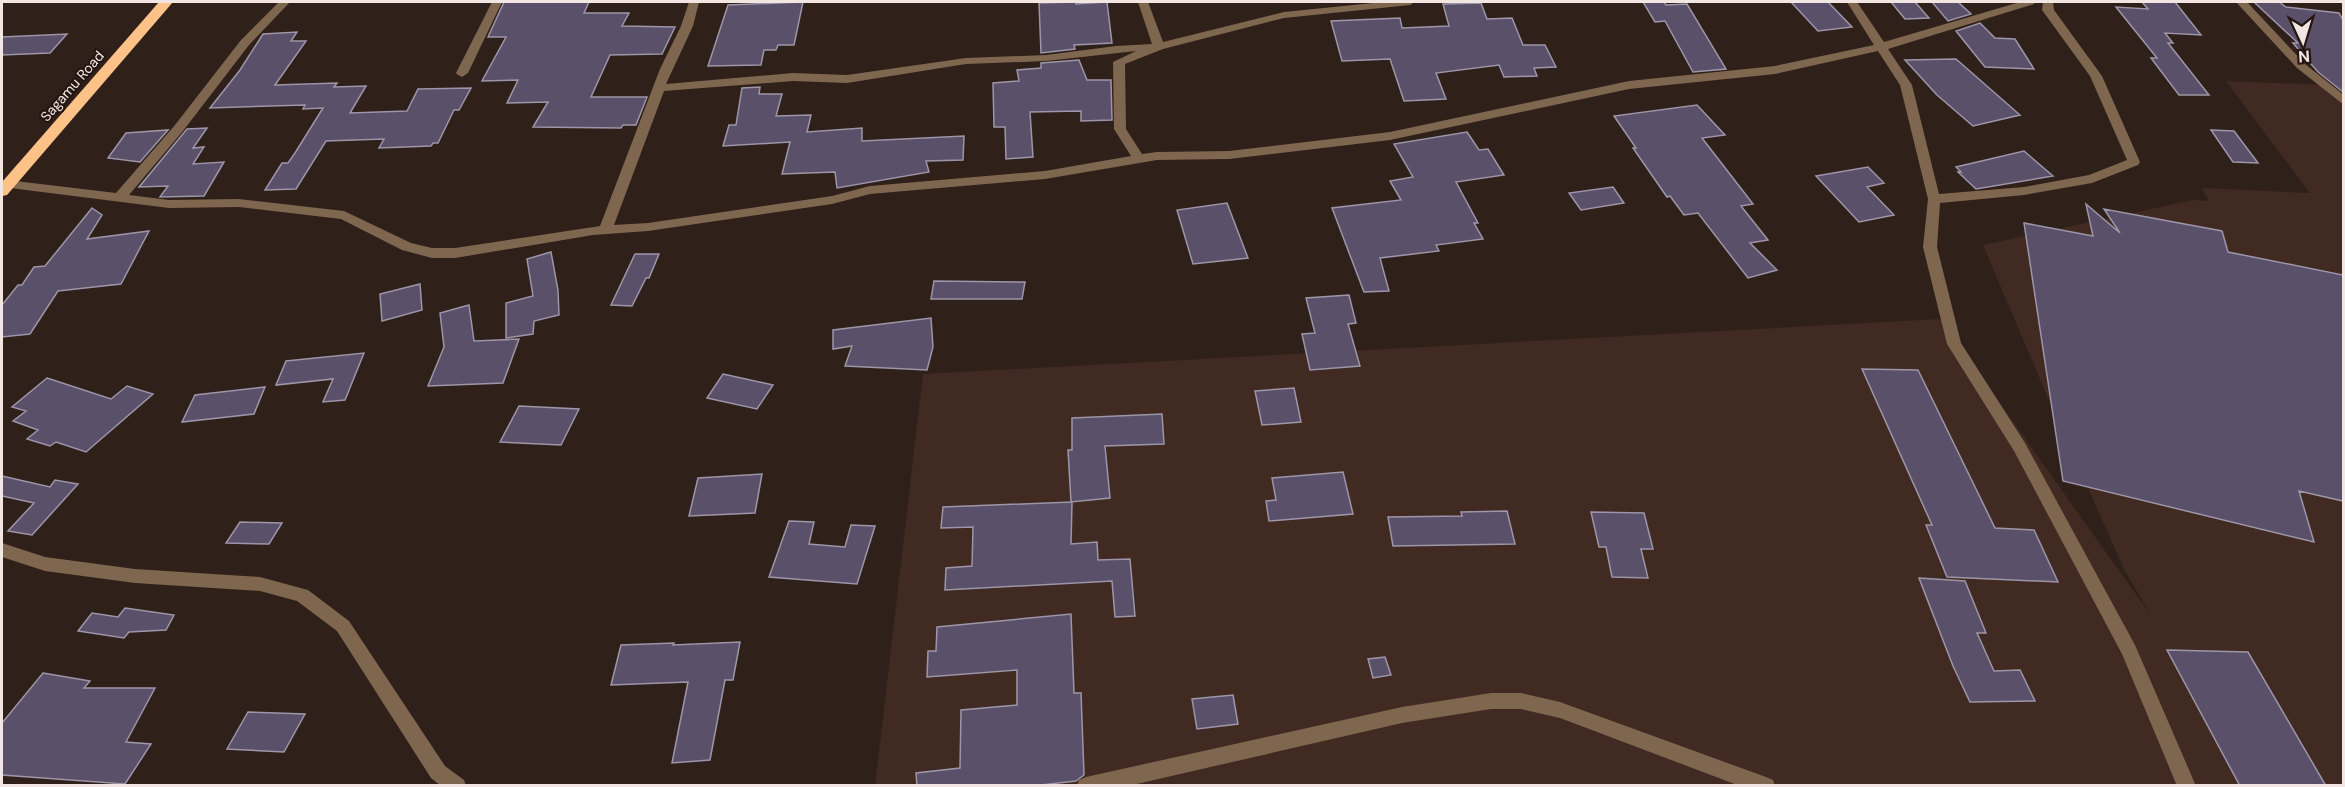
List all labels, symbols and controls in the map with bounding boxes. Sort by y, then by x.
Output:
north arrow [2273,12,2333,72]
text: N [2297,46,2311,67]
street label: Sagamu Road [36,47,108,125]

